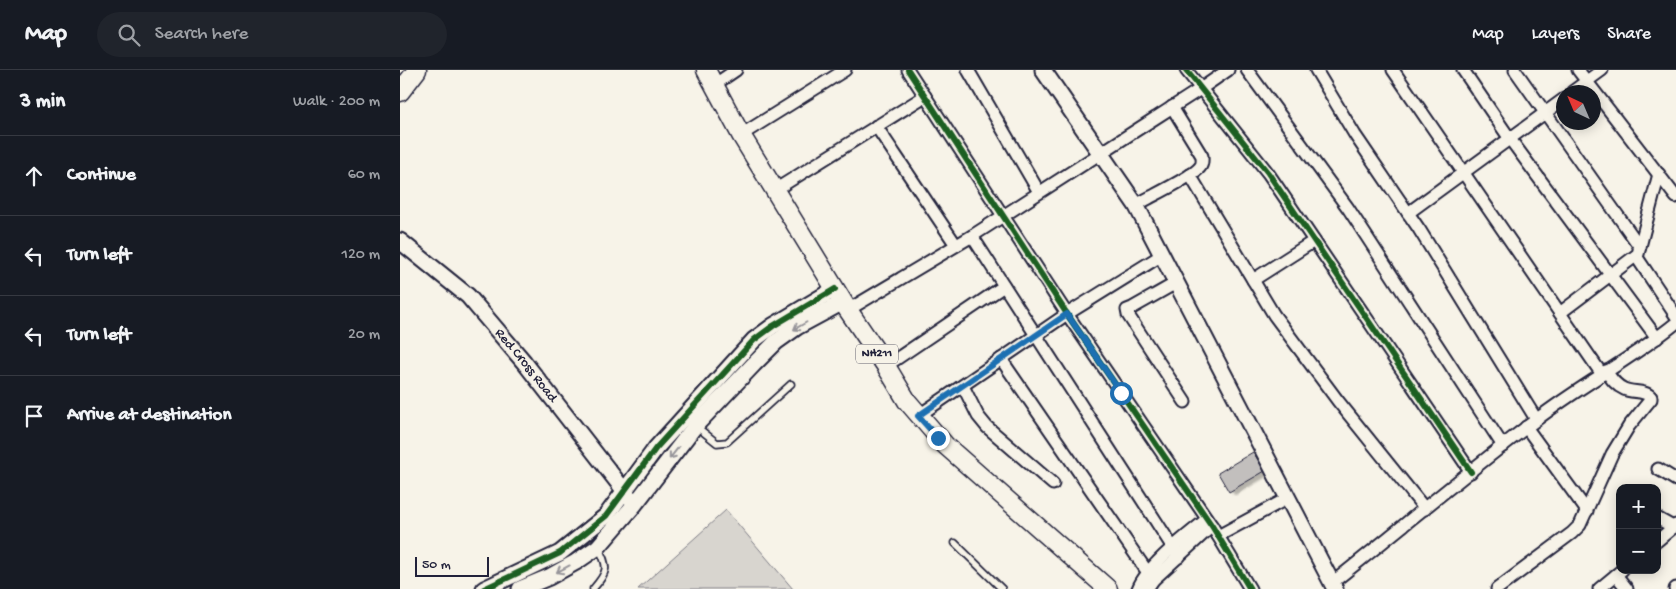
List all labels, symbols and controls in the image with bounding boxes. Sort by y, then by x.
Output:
search box [97,12,447,57]
text: Map [25,20,67,49]
icon: search [115,21,143,49]
text: Search here [155,23,248,46]
text: Map [1472,24,1504,45]
text: Layers [1532,24,1579,45]
text: Share [1607,24,1651,45]
north arrow [1556,85,1601,130]
text: 3 min [20,90,65,115]
text: Walk · 200 m [293,93,380,112]
icon: ahead [20,162,48,190]
text: Continue [67,164,136,187]
text: 60 m [348,166,380,185]
icon: left [20,242,48,270]
text: Turn left [67,244,131,267]
text: 120 m [341,246,380,265]
one-way arrow [793,321,808,331]
icon: left [20,322,48,350]
text: Turn left [67,324,131,347]
street label: Red Cross Road [491,325,562,407]
text: 20 m [348,326,380,345]
road number: NH211 [856,344,898,364]
route start [1110,382,1133,405]
icon: arrive [20,402,48,430]
text: Arrive at destination [67,404,231,427]
route end [927,427,950,450]
one-way arrow [669,446,679,460]
map controls [1616,484,1661,574]
button: + [1616,484,1661,529]
button: − [1616,529,1661,574]
scale bar [415,554,489,577]
text: 50 m [422,557,451,574]
one-way arrow [555,564,570,574]

